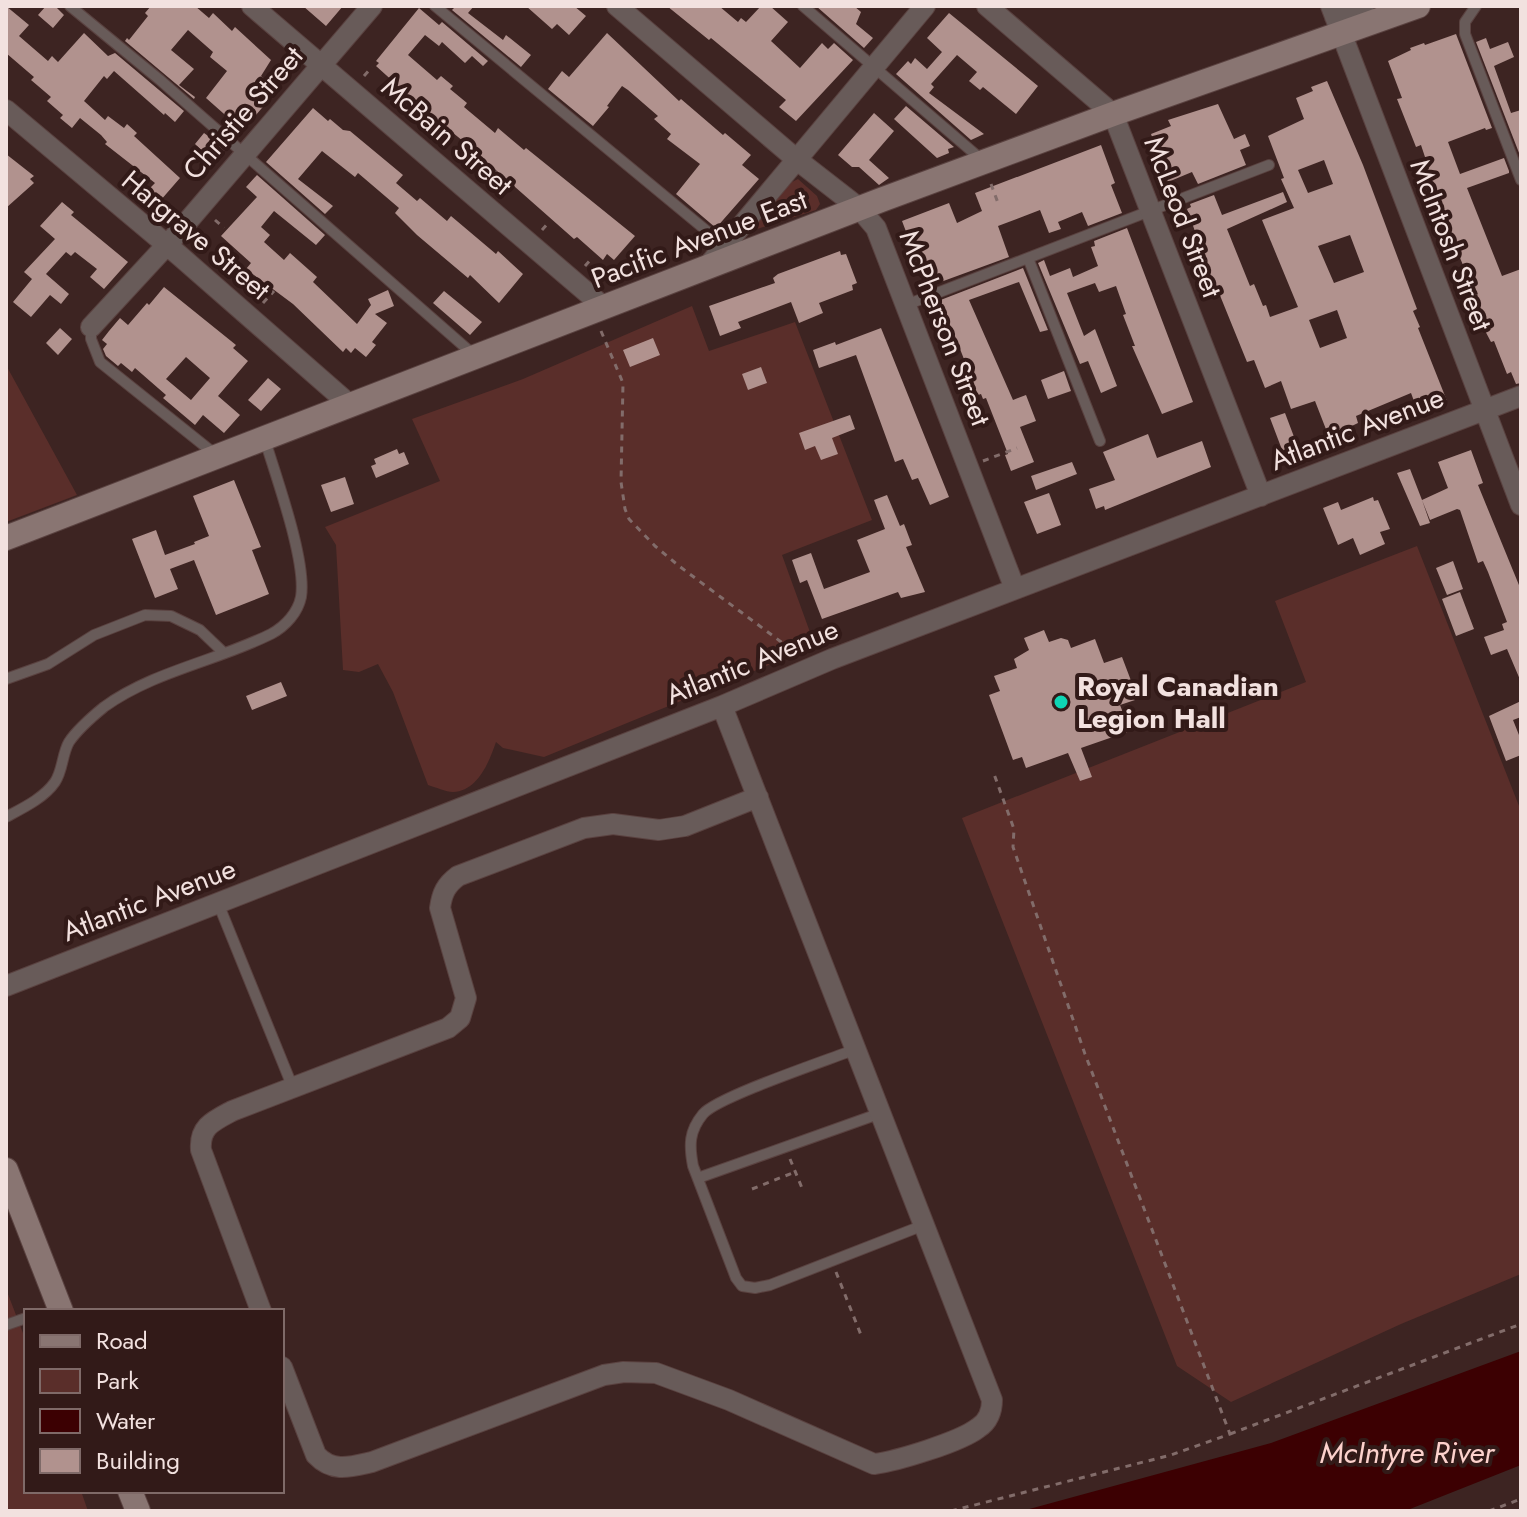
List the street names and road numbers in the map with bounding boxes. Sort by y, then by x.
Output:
street label: Christie Street [173,37,313,189]
street label: McBain Street [372,67,522,205]
street label: McLeod Street [1133,131,1233,304]
street label: McIntosh Street [1399,153,1503,337]
street label: Hargrave Street [113,160,280,310]
street label: Pacific Avenue East [585,179,813,299]
street label: McPherson Street [889,224,1001,432]
street label: Atlantic Avenue [1264,377,1450,481]
street label: Atlantic Avenue [660,609,844,715]
street label: Atlantic Avenue [56,848,242,952]

